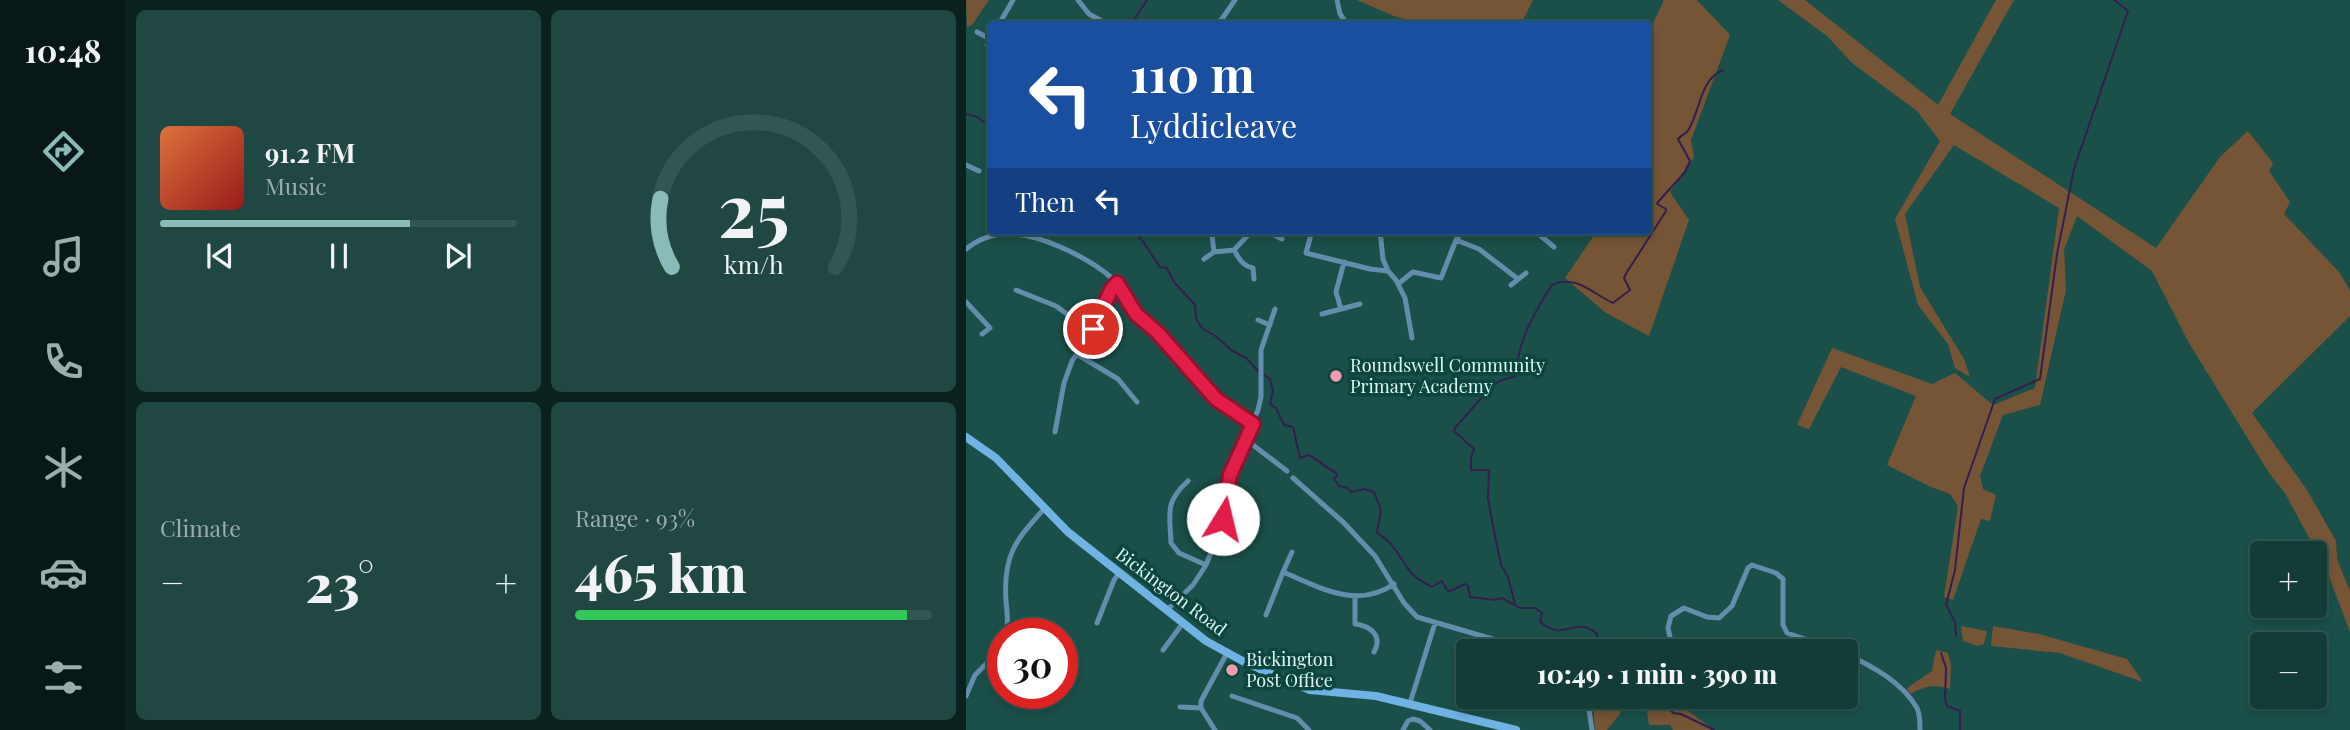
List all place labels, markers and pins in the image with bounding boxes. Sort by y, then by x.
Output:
pin [1063,299,1123,359]
place label: Roundswell Community Primary Academy [1350,353,1545,398]
marker: Roundswell Community Primary Academy [1328,368,1344,384]
place label: Bickington Post Office [1246,647,1334,692]
marker: Bickington Post Office [1224,662,1240,678]

